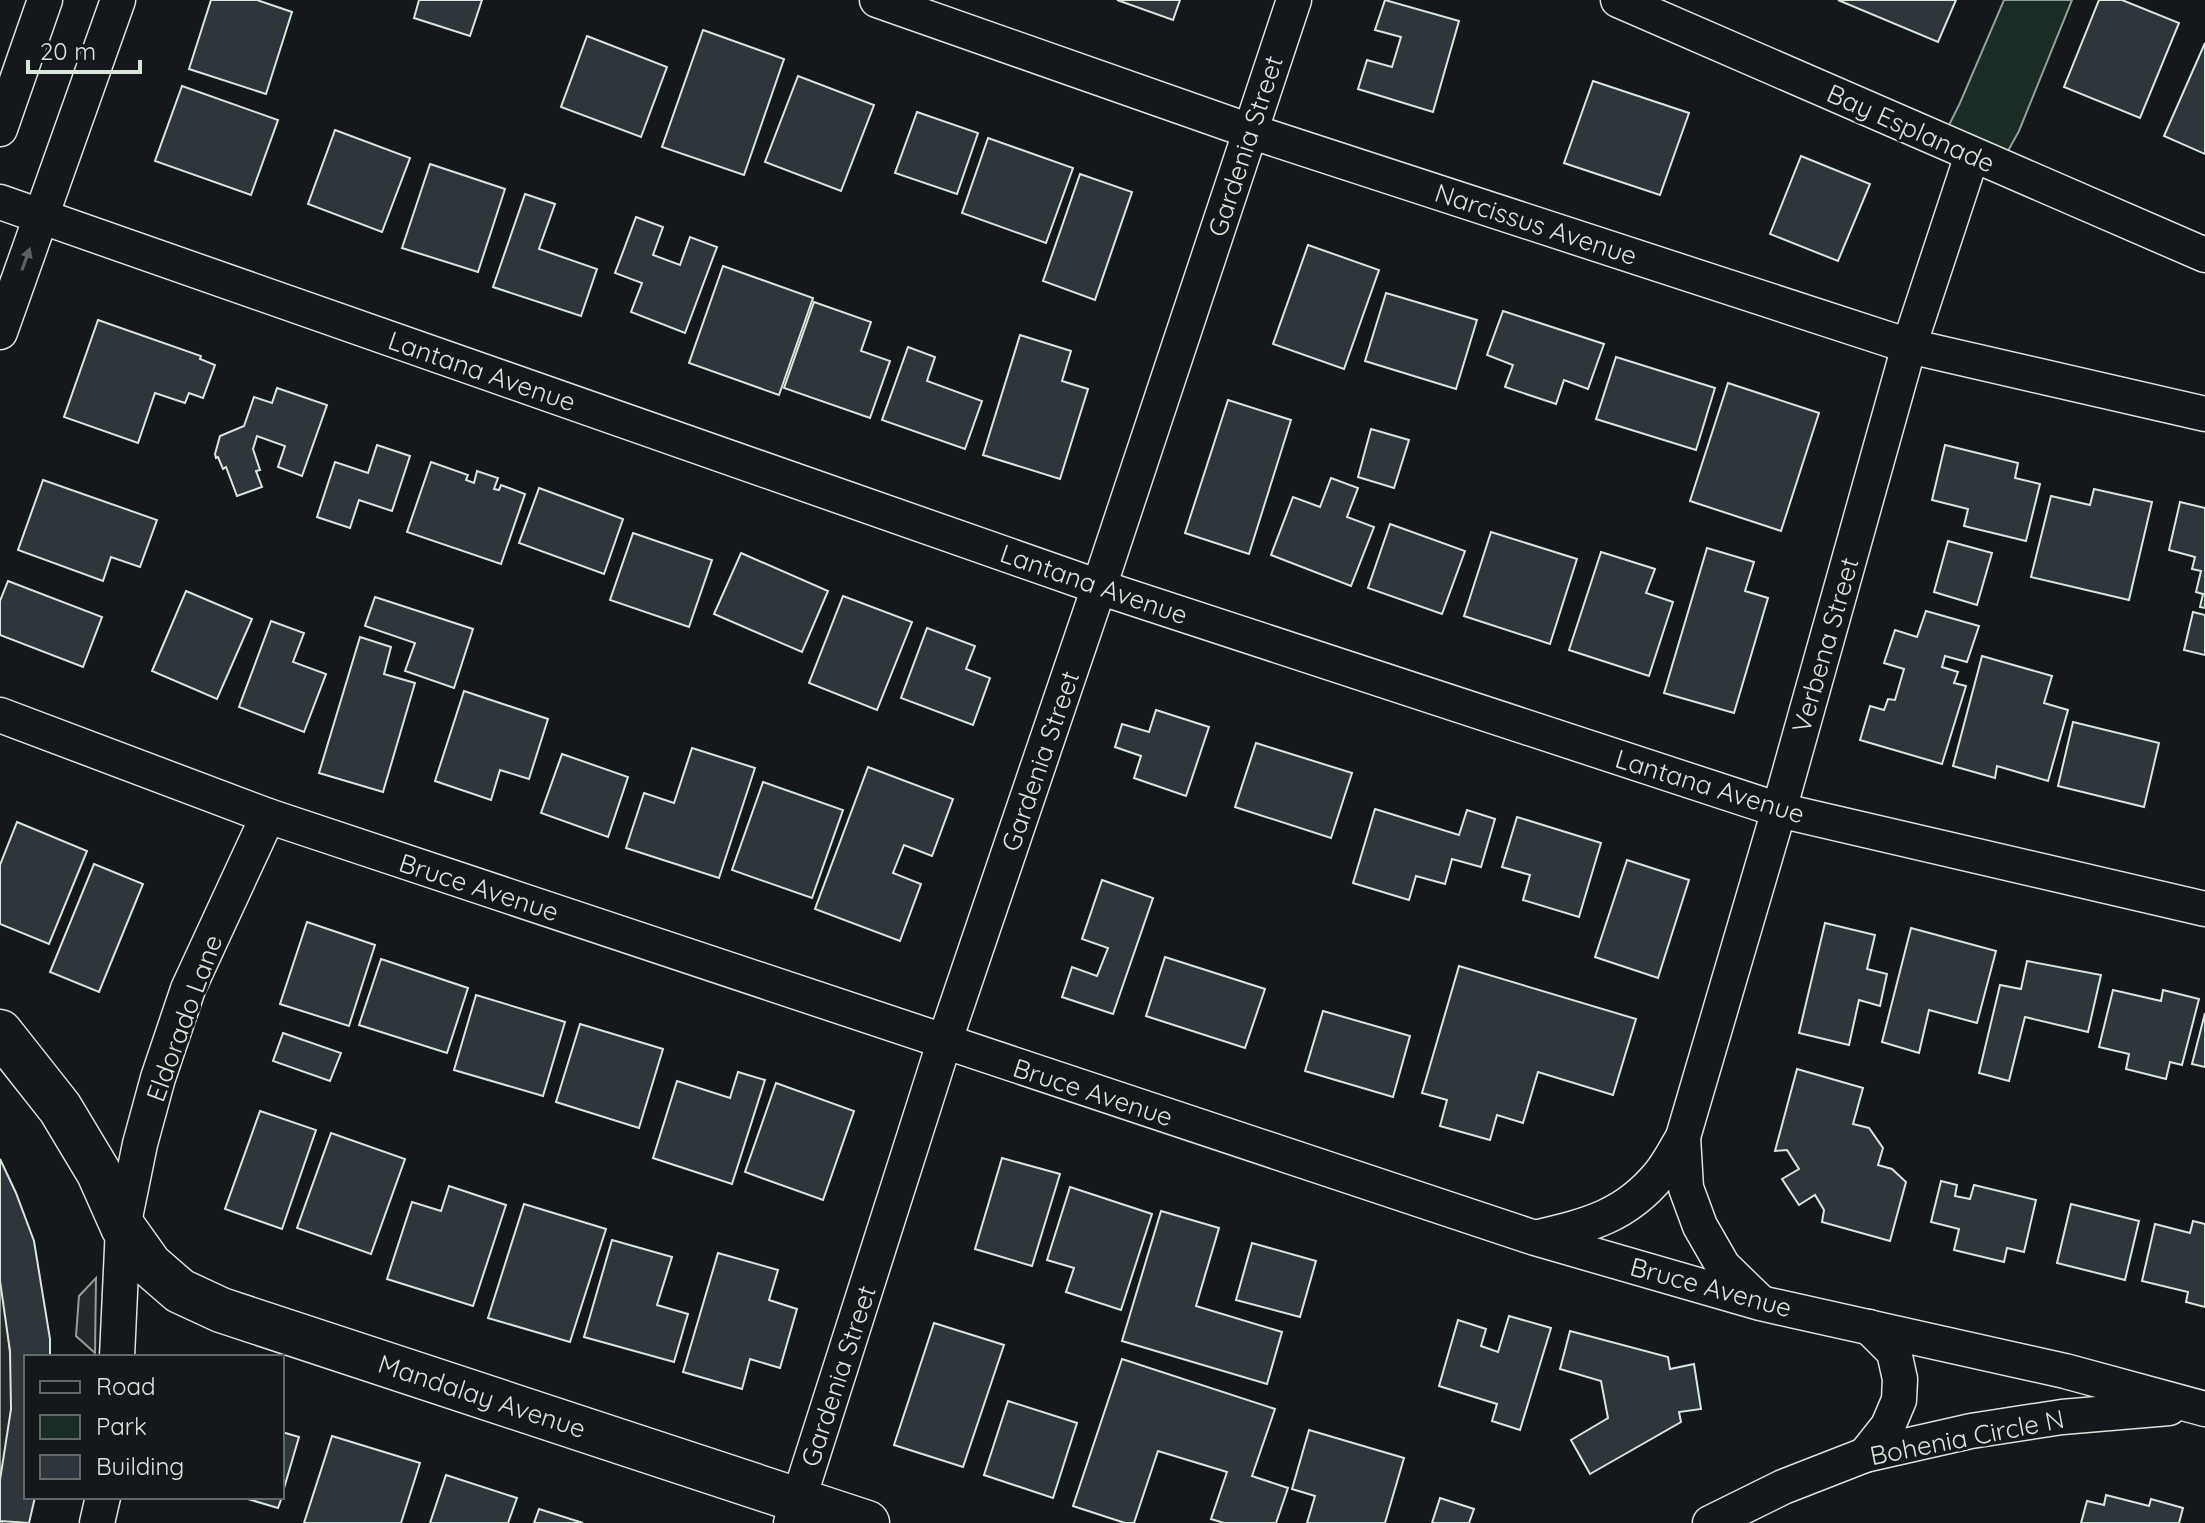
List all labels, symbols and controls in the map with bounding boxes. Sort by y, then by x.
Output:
scale bar [28,24,140,74]
text: 20 m [40,36,96,66]
street label: Gardenia Street [1200,51,1290,241]
street label: Bay Esplanade [1822,76,2000,180]
street label: Narcissus Avenue [1431,176,1641,272]
one-way arrow [21,246,33,270]
street label: Lantana Avenue [384,323,580,419]
street label: Lantana Avenue [996,536,1192,632]
street label: Verbena Street [1784,554,1866,736]
street label: Gardenia Street [994,666,1086,856]
street label: Lantana Avenue [1611,742,1809,830]
street label: Bruce Avenue [395,846,563,928]
street label: Eldorado Lane [139,930,229,1106]
street label: Bruce Avenue [1009,1051,1177,1133]
street label: Bruce Avenue [1627,1250,1795,1324]
street label: Gardenia Street [793,1281,883,1471]
street label: Mandalay Avenue [374,1347,590,1445]
legend [24,1355,284,1499]
text: Road [96,1371,156,1401]
street label: Bohenia Circle N [1867,1402,2067,1472]
text: Park [96,1411,147,1441]
text: Building [96,1451,184,1481]

